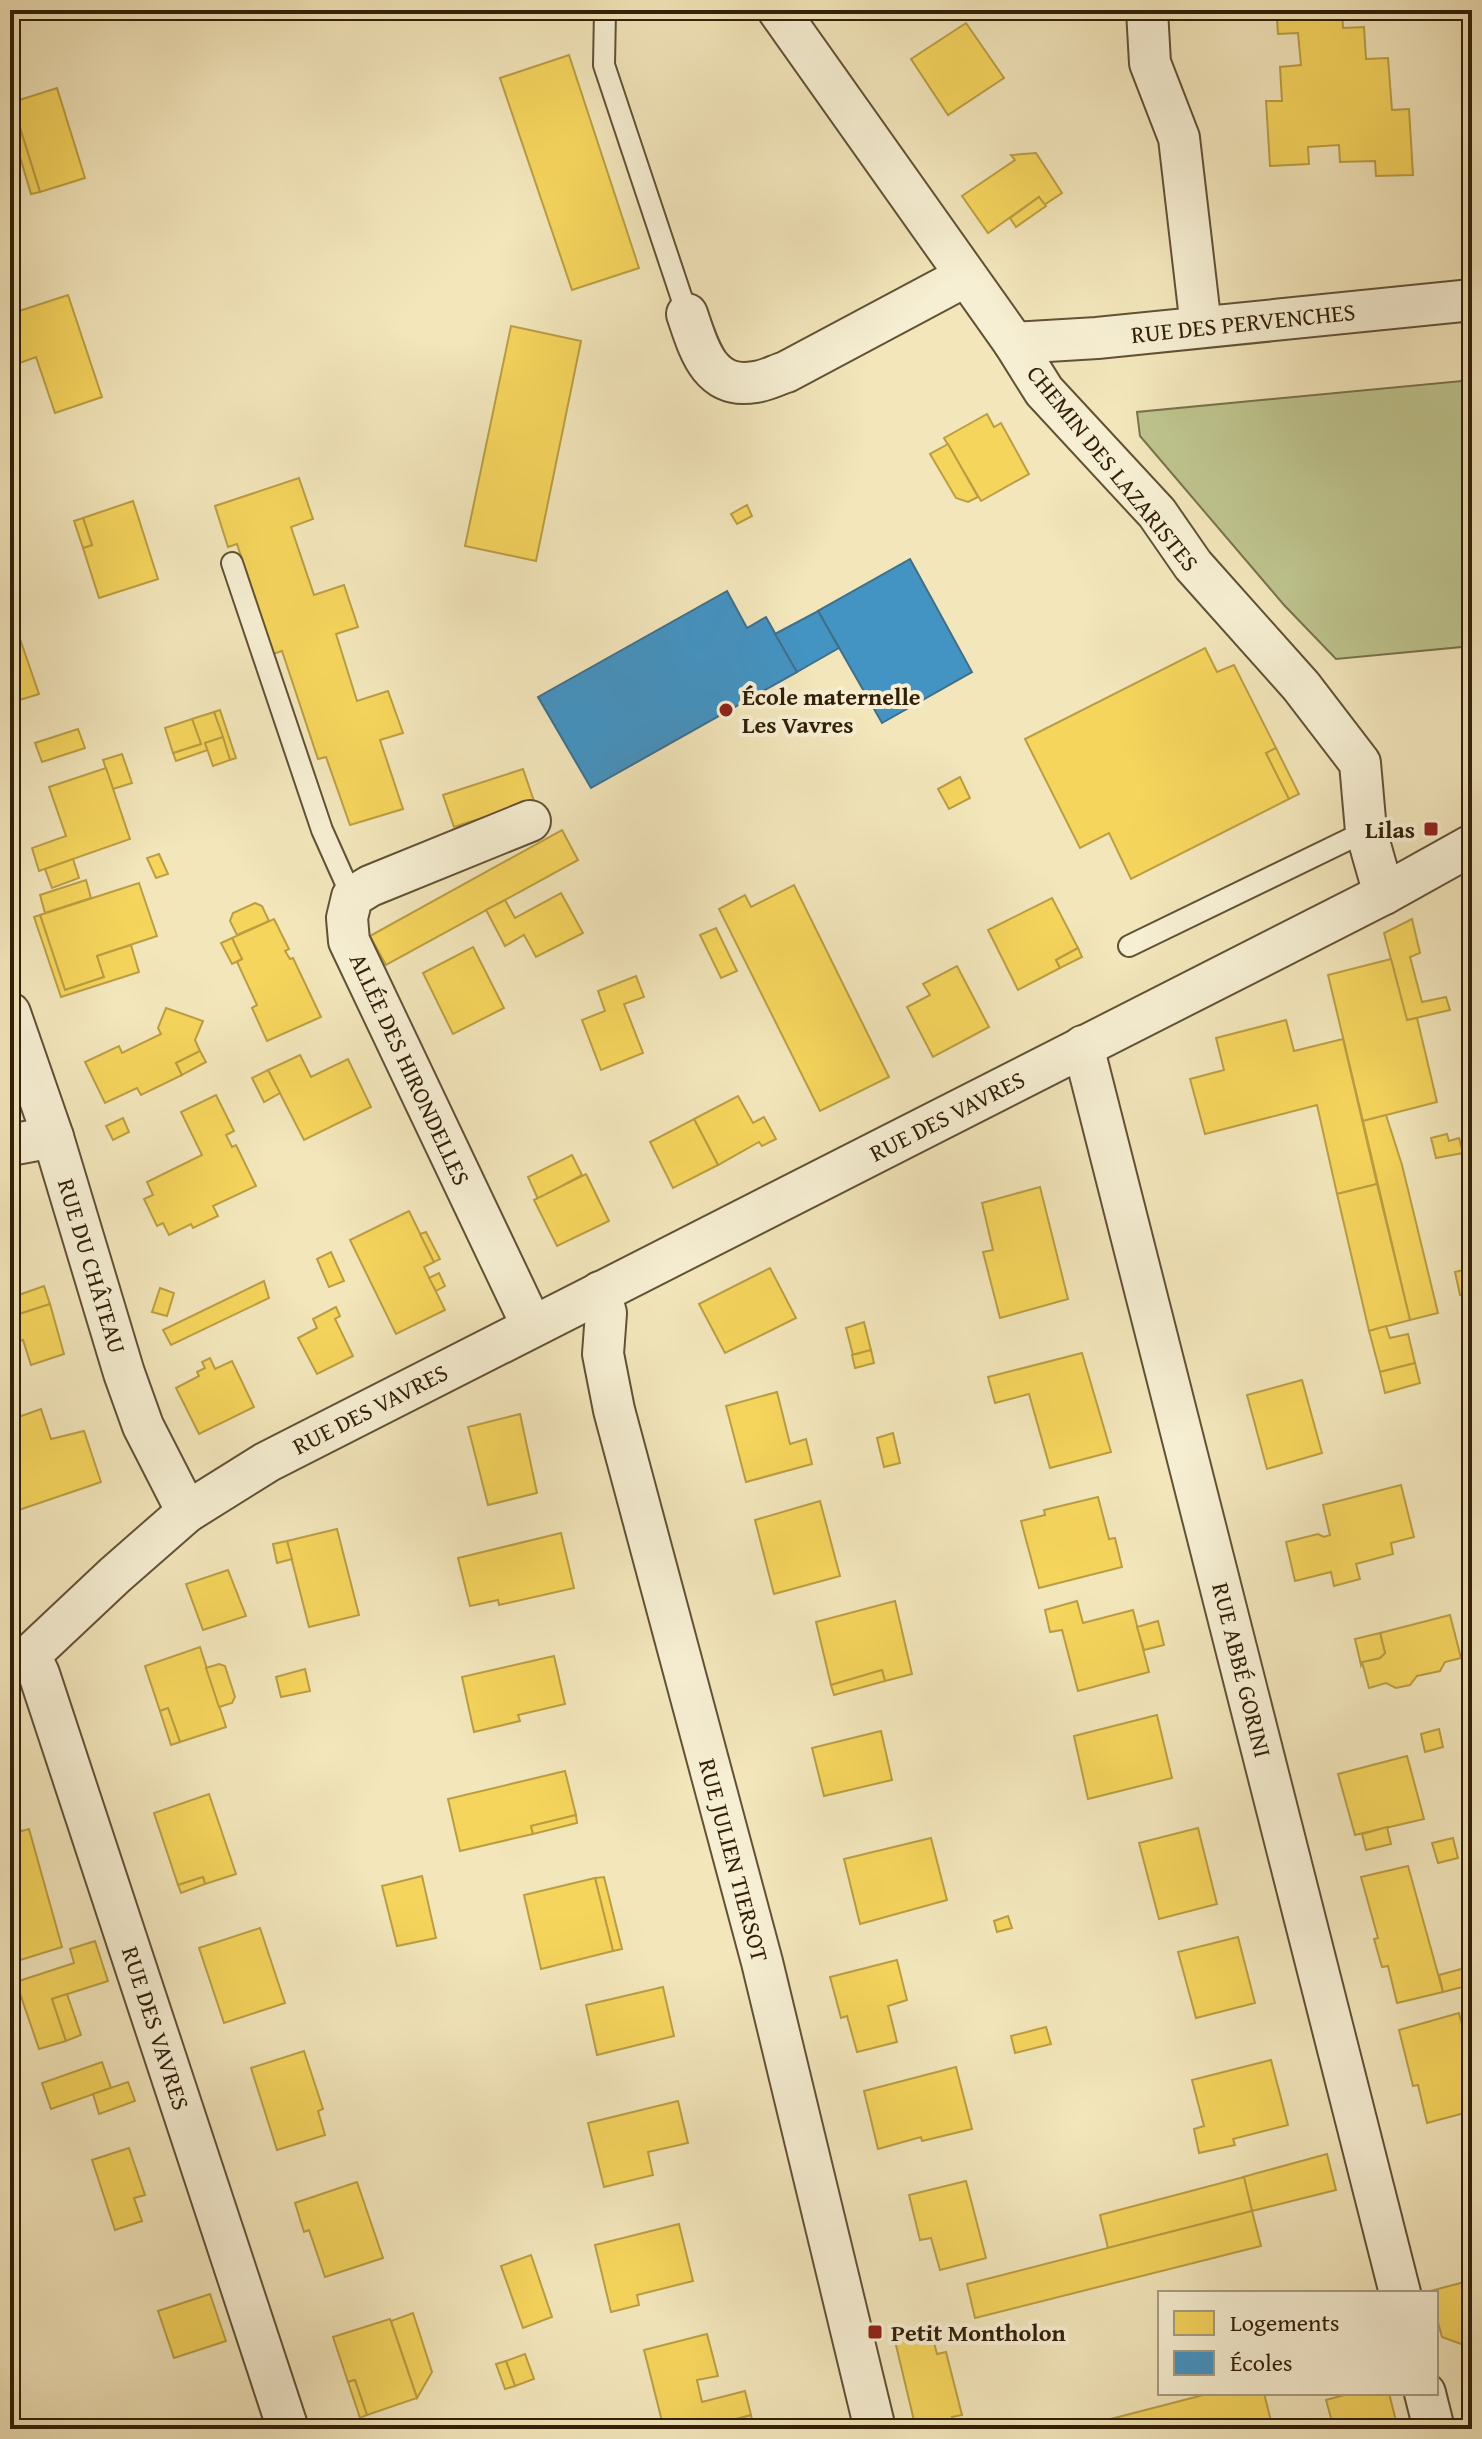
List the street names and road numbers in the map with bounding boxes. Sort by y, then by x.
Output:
street label: RUE DES PERVENCHES [1129,294,1357,352]
street label: CHEMIN DES LAZARISTES [1019,357,1207,579]
street label: ALLÉE DES HIRONDELLES [341,947,479,1191]
street label: RUE DES VAVRES [863,1062,1031,1170]
street label: RUE DU CHÂTEAU [49,1174,135,1358]
street label: RUE DES VAVRES [286,1355,454,1463]
street label: RUE ABBÉ GORINI [1203,1579,1281,1761]
street label: RUE JULIEN TIERSOT [690,1754,778,1966]
street label: RUE DES VAVRES [113,1942,199,2114]

